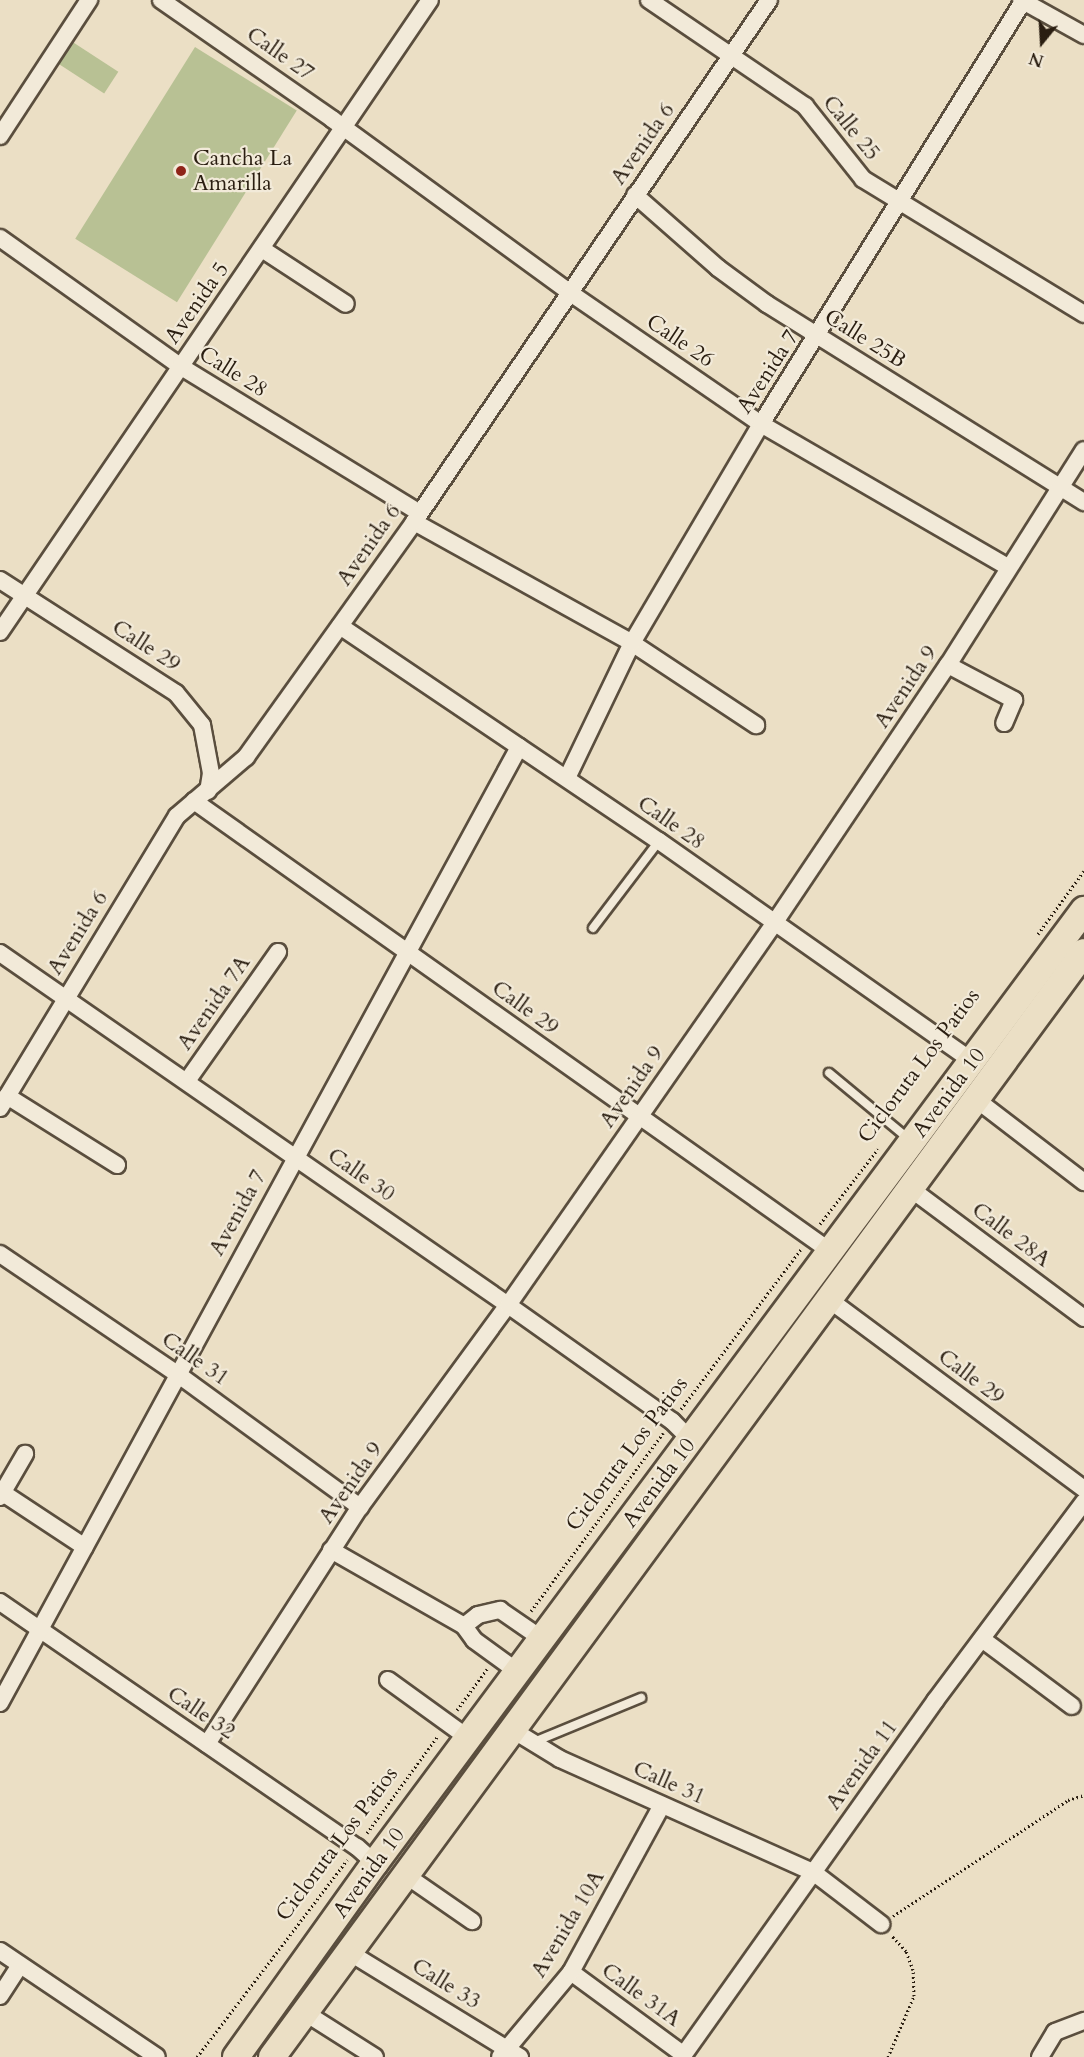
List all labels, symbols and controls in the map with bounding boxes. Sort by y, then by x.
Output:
north arrow [1012,12,1072,72]
street label: Calle 27 [241,21,319,87]
text: N [1026,47,1046,72]
street label: Calle 25 [817,90,885,166]
street label: Avenida 6 [605,98,681,190]
place label: Cancha La Amarilla [193,145,292,196]
marker: Cancha La Amarilla [174,164,188,178]
street label: Avenida 5 [159,257,235,349]
street label: Calle 25B [819,304,911,374]
street label: Calle 26 [641,309,719,373]
street label: Avenida 7 [731,325,805,419]
street label: Calle 28 [194,341,272,403]
street label: Avenida 6 [331,499,407,591]
street label: Calle 29 [107,614,185,678]
street label: Avenida 9 [869,641,943,733]
street label: Calle 28 [632,790,710,856]
street label: Avenida 6 [42,886,114,980]
street label: Avenida 7A [172,951,256,1055]
street label: Calle 29 [487,975,563,1041]
street label: Cicloruta Los Patios [852,984,986,1148]
street label: Avenida 9 [594,1041,670,1133]
street label: Avenida 10 [907,1043,991,1143]
street label: Calle 30 [322,1142,400,1208]
street label: Avenida 7 [204,1166,272,1260]
street label: Calle 28A [966,1197,1056,1273]
street label: Calle 31 [156,1326,234,1392]
street label: Calle 29 [933,1344,1009,1410]
street label: Cicloruta Los Patios [560,1372,694,1536]
street label: Avenida 10 [617,1433,701,1533]
street label: Avenida 9 [313,1437,389,1529]
street label: Calle 32 [162,1681,240,1745]
street label: Avenida 11 [820,1715,904,1815]
street label: Calle 31 [629,1755,709,1811]
street label: Cicloruta Los Patios [270,1762,404,1926]
street label: Avenida 10 [327,1823,411,1923]
street label: Avenida 10A [526,1865,610,1983]
street label: Calle 33 [407,1953,485,2015]
street label: Calle 31A [596,1957,686,2033]

